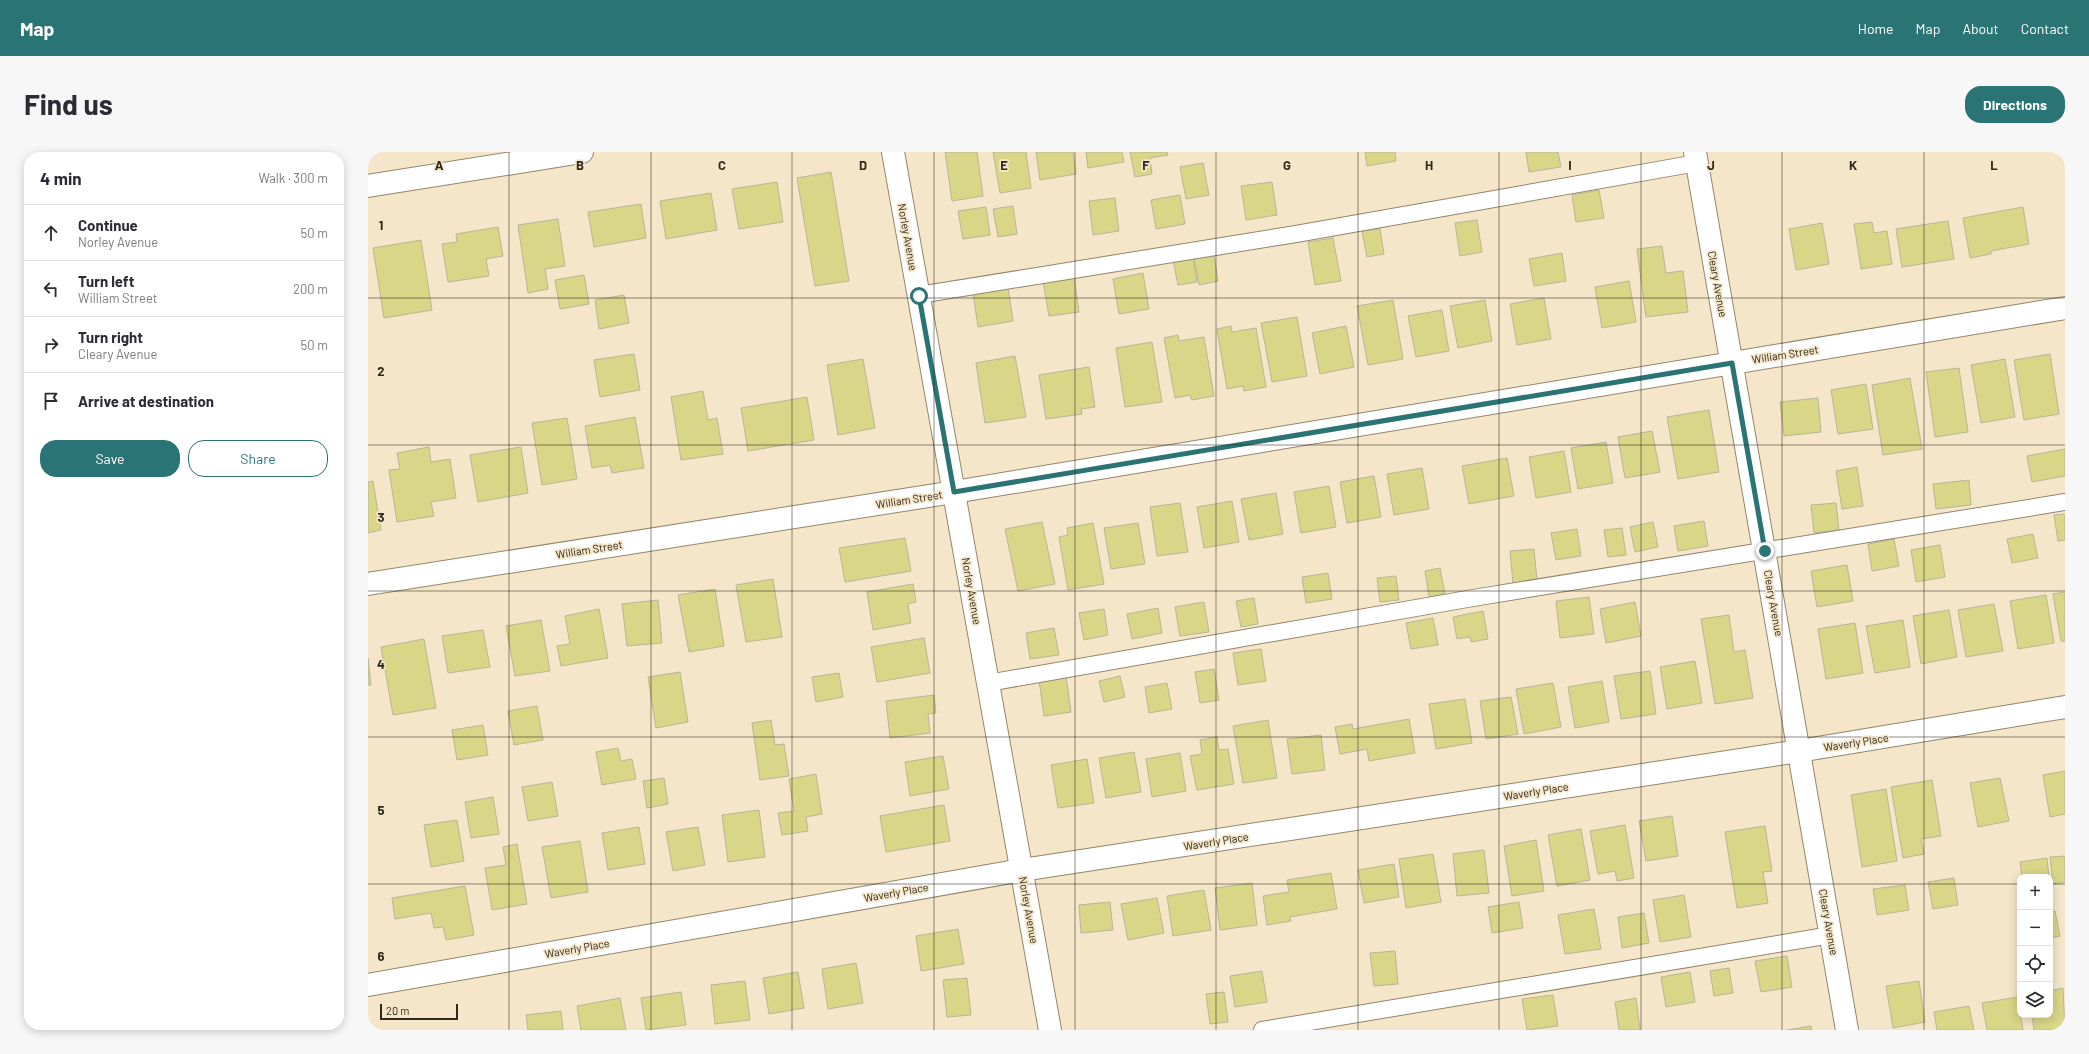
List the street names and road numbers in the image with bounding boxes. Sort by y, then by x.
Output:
street label: Norley Avenue [896,202,920,272]
street label: Cleary Avenue [1706,250,1730,318]
street label: William Street [1751,342,1819,366]
street label: William Street [875,487,943,511]
street label: William Street [555,537,623,561]
street label: Norley Avenue [960,556,984,626]
street label: Cleary Avenue [1762,569,1786,637]
street label: Waverly Place [1823,730,1890,754]
street label: Waverly Place [1503,779,1570,803]
street label: Waverly Place [1183,829,1250,853]
street label: Norley Avenue [1017,875,1041,945]
street label: Waverly Place [863,880,930,904]
street label: Cleary Avenue [1817,888,1841,956]
street label: Waverly Place [544,936,611,960]

